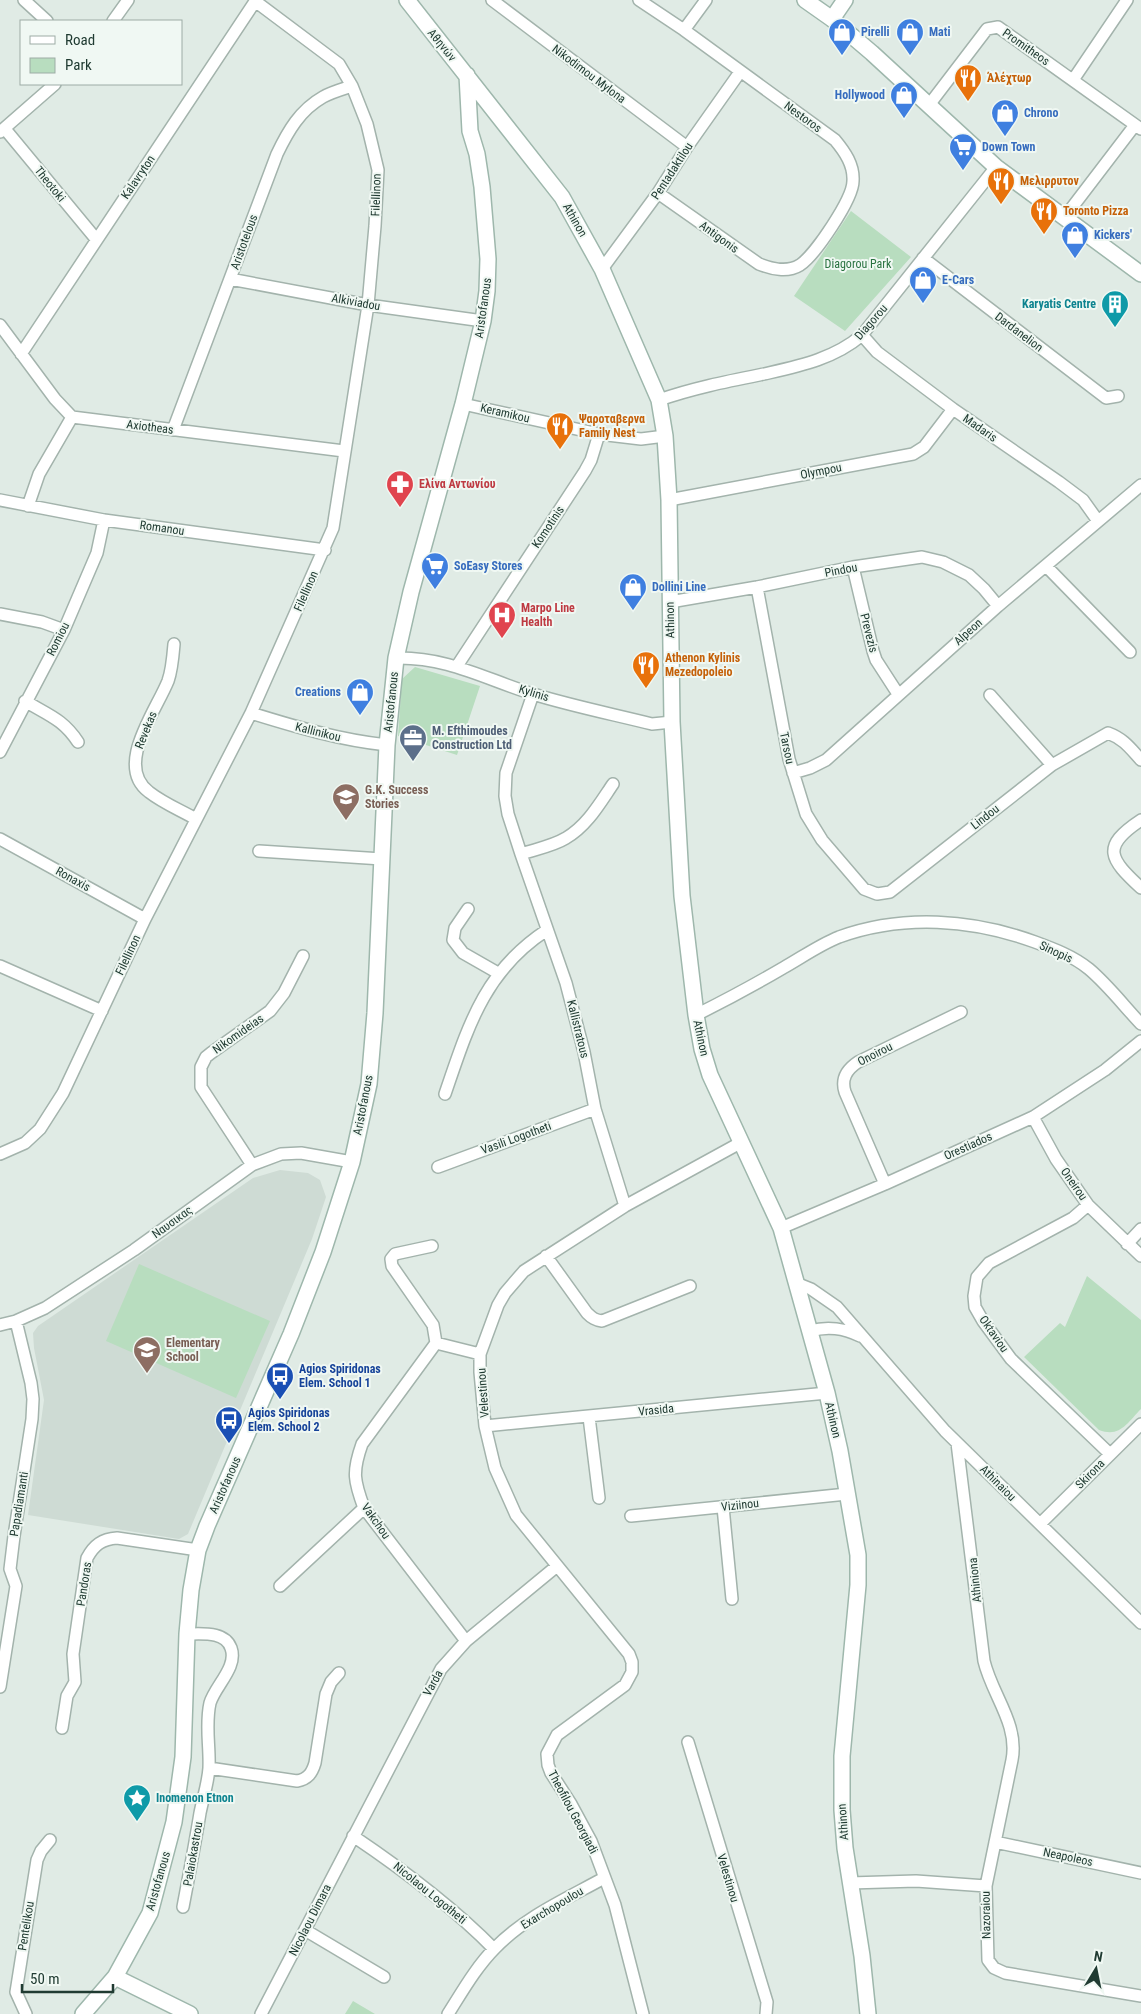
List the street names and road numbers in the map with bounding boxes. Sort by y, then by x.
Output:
street label: Αθηνών [425,26,459,64]
street label: Promitheos [1000,26,1052,68]
street label: Nikodimou Mylona [550,42,629,106]
street label: Nestoros [781,99,825,135]
street label: Pentadaktilou [648,140,696,202]
street label: Kalavryton [118,152,158,202]
street label: Theotoki [32,164,68,204]
street label: Filellinon [368,173,384,217]
street label: Athinon [560,201,590,239]
street label: Aristotelous [228,213,260,271]
street label: Antigonis [697,218,741,256]
street label: Aristofanous [472,277,494,339]
street label: Alkiviadou [331,291,382,313]
street label: Diagorou [852,301,890,343]
street label: Dardanelion [992,309,1046,355]
street label: Keramikou [479,401,531,426]
street label: Madaris [960,411,1000,445]
street label: Axiotheas [126,417,174,437]
street label: Olympou [799,460,843,482]
street label: Komotinis [529,503,567,551]
street label: Romanou [139,518,185,538]
street label: Pindou [823,560,859,580]
street label: Filellinon [291,568,321,613]
street label: Athinon [663,601,677,638]
street label: Prevezis [857,612,881,654]
street label: Alpeon [951,616,985,648]
street label: Romiou [44,620,72,658]
street label: Aristofanous [381,671,401,733]
street label: Kylinis [517,682,551,704]
street label: Revekas [132,709,160,751]
street label: Kallinikou [294,720,342,744]
street label: Tarsou [777,731,797,765]
street label: Lindou [968,801,1002,832]
street label: Ronaxis [53,864,93,894]
street label: Filellinon [113,932,143,977]
street label: Sinopis [1037,938,1075,966]
street label: Kallistratous [564,998,592,1060]
street label: Nikomideias [210,1011,266,1057]
street label: Athinon [690,1019,712,1058]
street label: Onoirou [855,1039,895,1069]
street label: Aristofanous [350,1074,376,1136]
street label: Vasili Logotheti [479,1119,553,1157]
street label: Orestiados [942,1129,994,1163]
street label: Oneirou [1058,1165,1090,1203]
street label: Ναυσικας [149,1203,195,1241]
street label: Oktaviou [976,1313,1012,1355]
street label: Velestinou [474,1367,492,1418]
street label: Vrasida [638,1401,675,1419]
street label: Athinon [822,1401,844,1440]
street label: Aristofanous [206,1454,244,1516]
street label: Skirona [1072,1456,1108,1492]
street label: Athinaiou [977,1462,1019,1504]
street label: Papadiamanti [7,1471,31,1537]
street label: Viziinou [720,1496,760,1514]
street label: Vakchou [359,1500,394,1542]
street label: Athiniona [966,1557,984,1603]
street label: Pandoras [74,1561,94,1607]
street label: Varda [420,1667,446,1698]
street label: Theofilou Georgiadi [545,1768,601,1856]
street label: Athinon [835,1803,851,1841]
street label: Palaiokastrou [180,1821,206,1887]
street label: Neapoleos [1042,1845,1094,1869]
street label: Aristofanous [143,1850,173,1912]
street label: Velestinou [714,1852,742,1904]
street label: Nicolaou Logotheti [391,1859,469,1927]
street label: Nicolaou Dimara [286,1882,334,1958]
street label: Exarchopoulou [518,1884,586,1932]
street label: Nazoraiou [979,1891,993,1939]
street label: Pentelikou [15,1900,37,1952]

